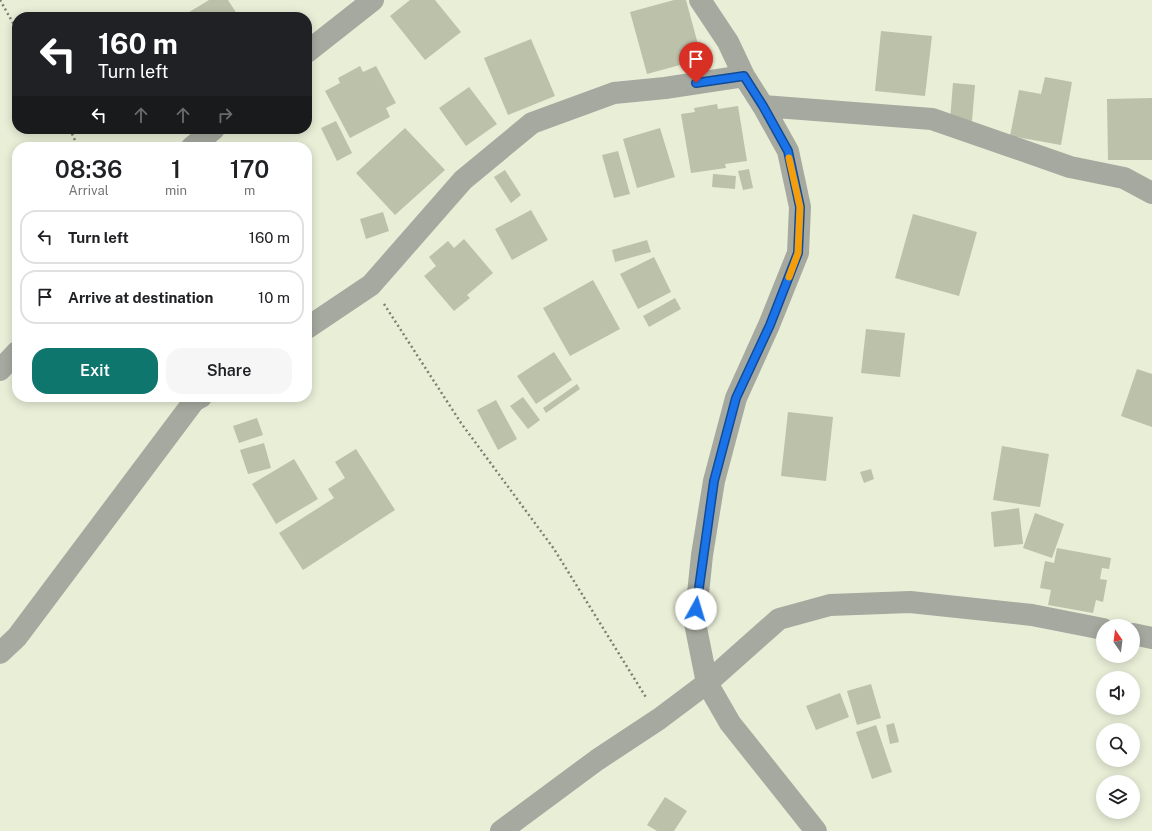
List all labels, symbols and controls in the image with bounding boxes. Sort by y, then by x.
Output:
text: 160 m [98,27,178,60]
icon: left [32,28,84,80]
pin [679,42,713,83]
icon: arrive [685,48,707,70]
text: Turn left [98,61,168,82]
icon: left [88,104,110,126]
icon: ahead [130,104,152,126]
icon: ahead [172,104,194,126]
icon: right [214,104,236,126]
text: 08:36 [55,155,122,183]
text: 1 [171,155,181,183]
text: 170 [230,155,269,183]
text: Arrival [68,183,109,198]
text: min [165,183,187,198]
text: m [244,183,255,198]
icon: left [34,226,56,248]
text: Turn left [68,229,129,246]
text: 160 m [249,229,290,246]
icon: arrive [34,286,56,308]
text: Arrive at destination [68,289,213,306]
text: 10 m [258,289,290,306]
button: Exit [32,348,158,394]
button: Share [166,348,292,394]
position arrow [675,588,717,630]
north arrow [1096,619,1140,663]
map controls [1096,619,1140,819]
button: sound [1096,671,1140,715]
button: search [1096,723,1140,767]
button: layers [1096,775,1140,819]

